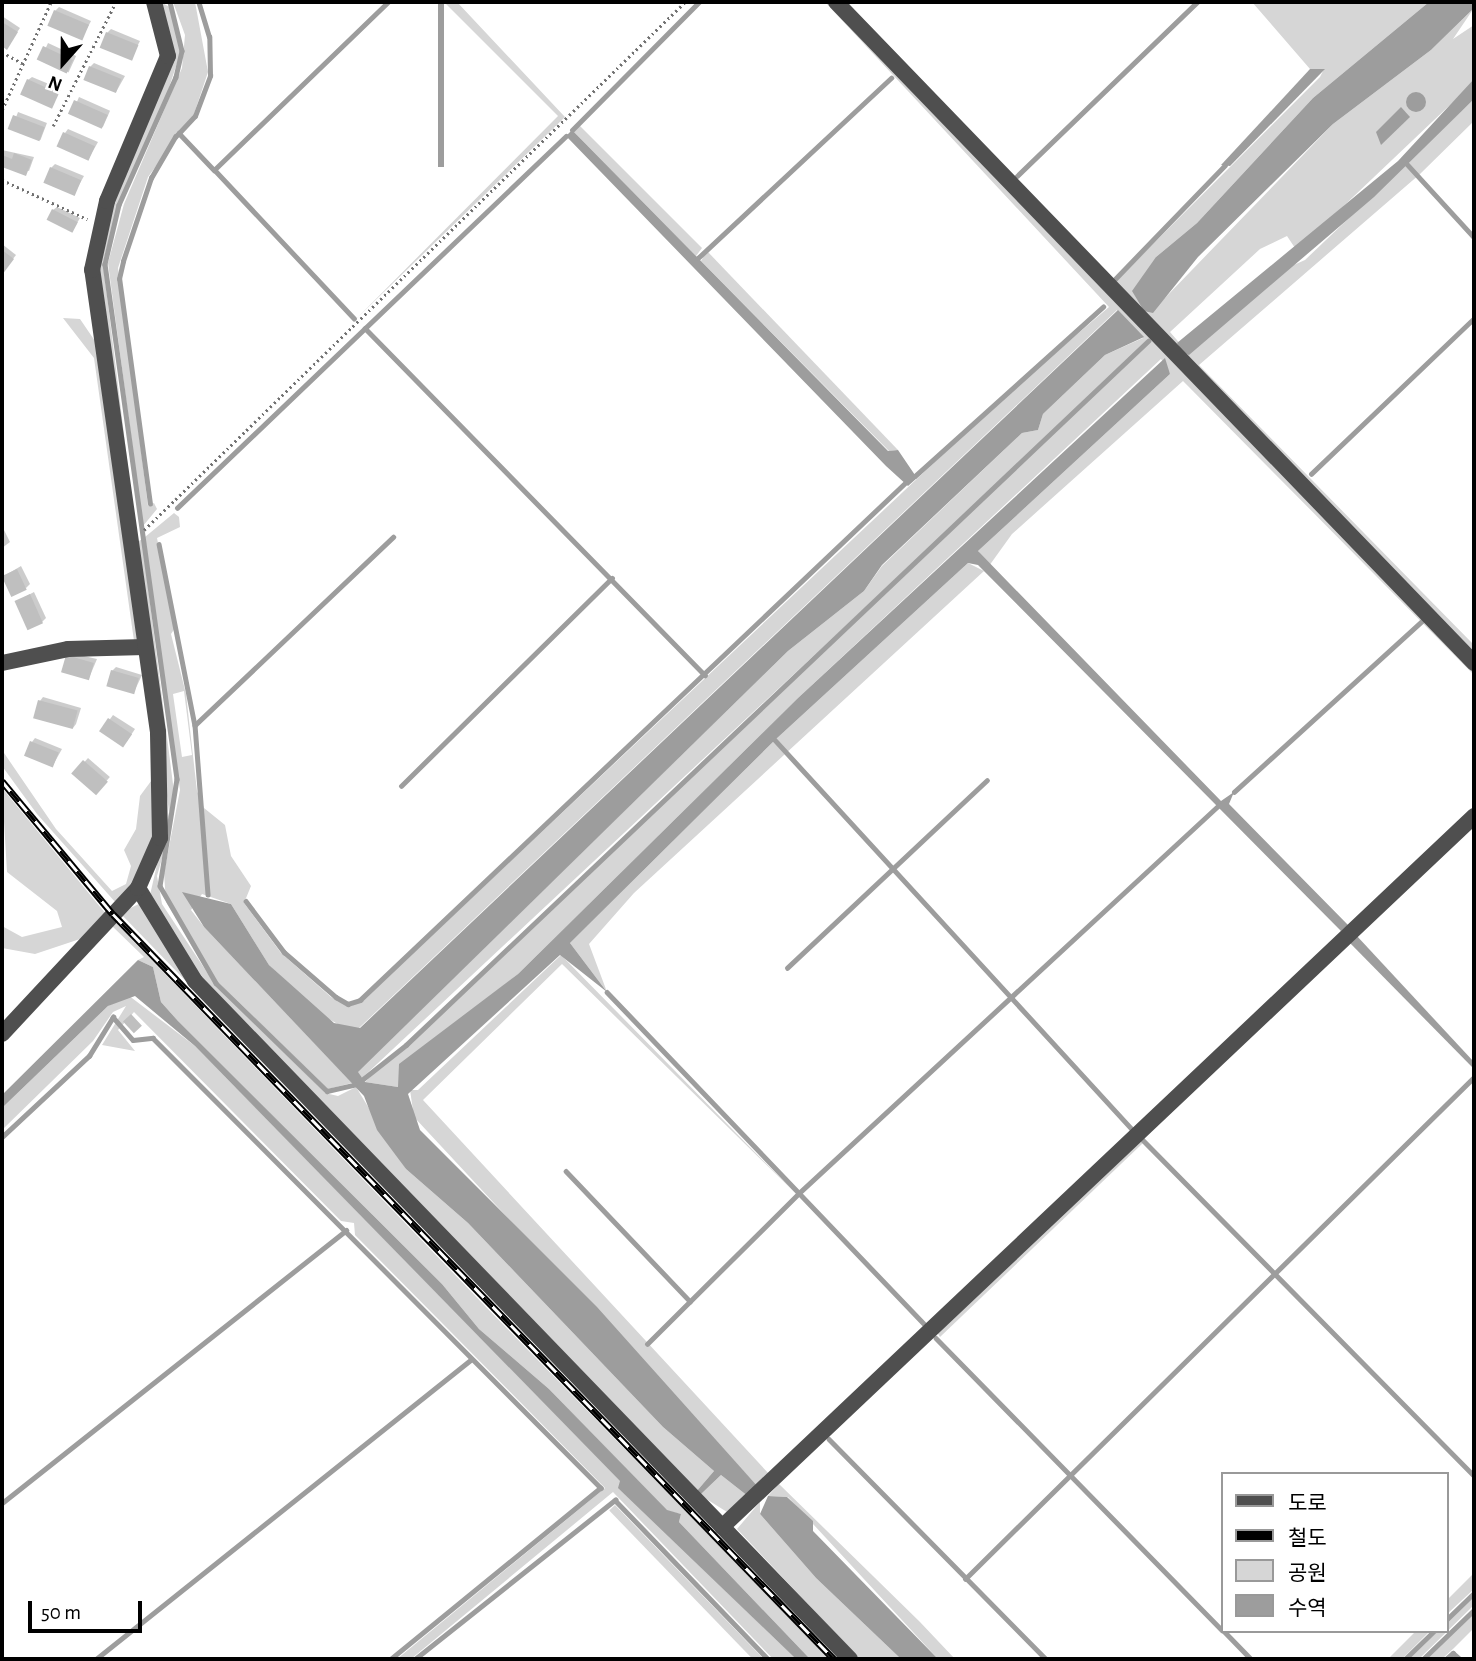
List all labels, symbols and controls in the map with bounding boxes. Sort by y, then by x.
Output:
north arrow [28,28,98,98]
text: N [46,72,65,94]
legend [1220,1472,1448,1633]
text: 도로 [1288,1493,1327,1514]
text: 철도 [1288,1528,1327,1549]
text: 공원 [1288,1563,1327,1584]
scale bar [32,1588,145,1632]
text: 수역 [1288,1598,1327,1619]
text: 50 m [41,1602,81,1623]

